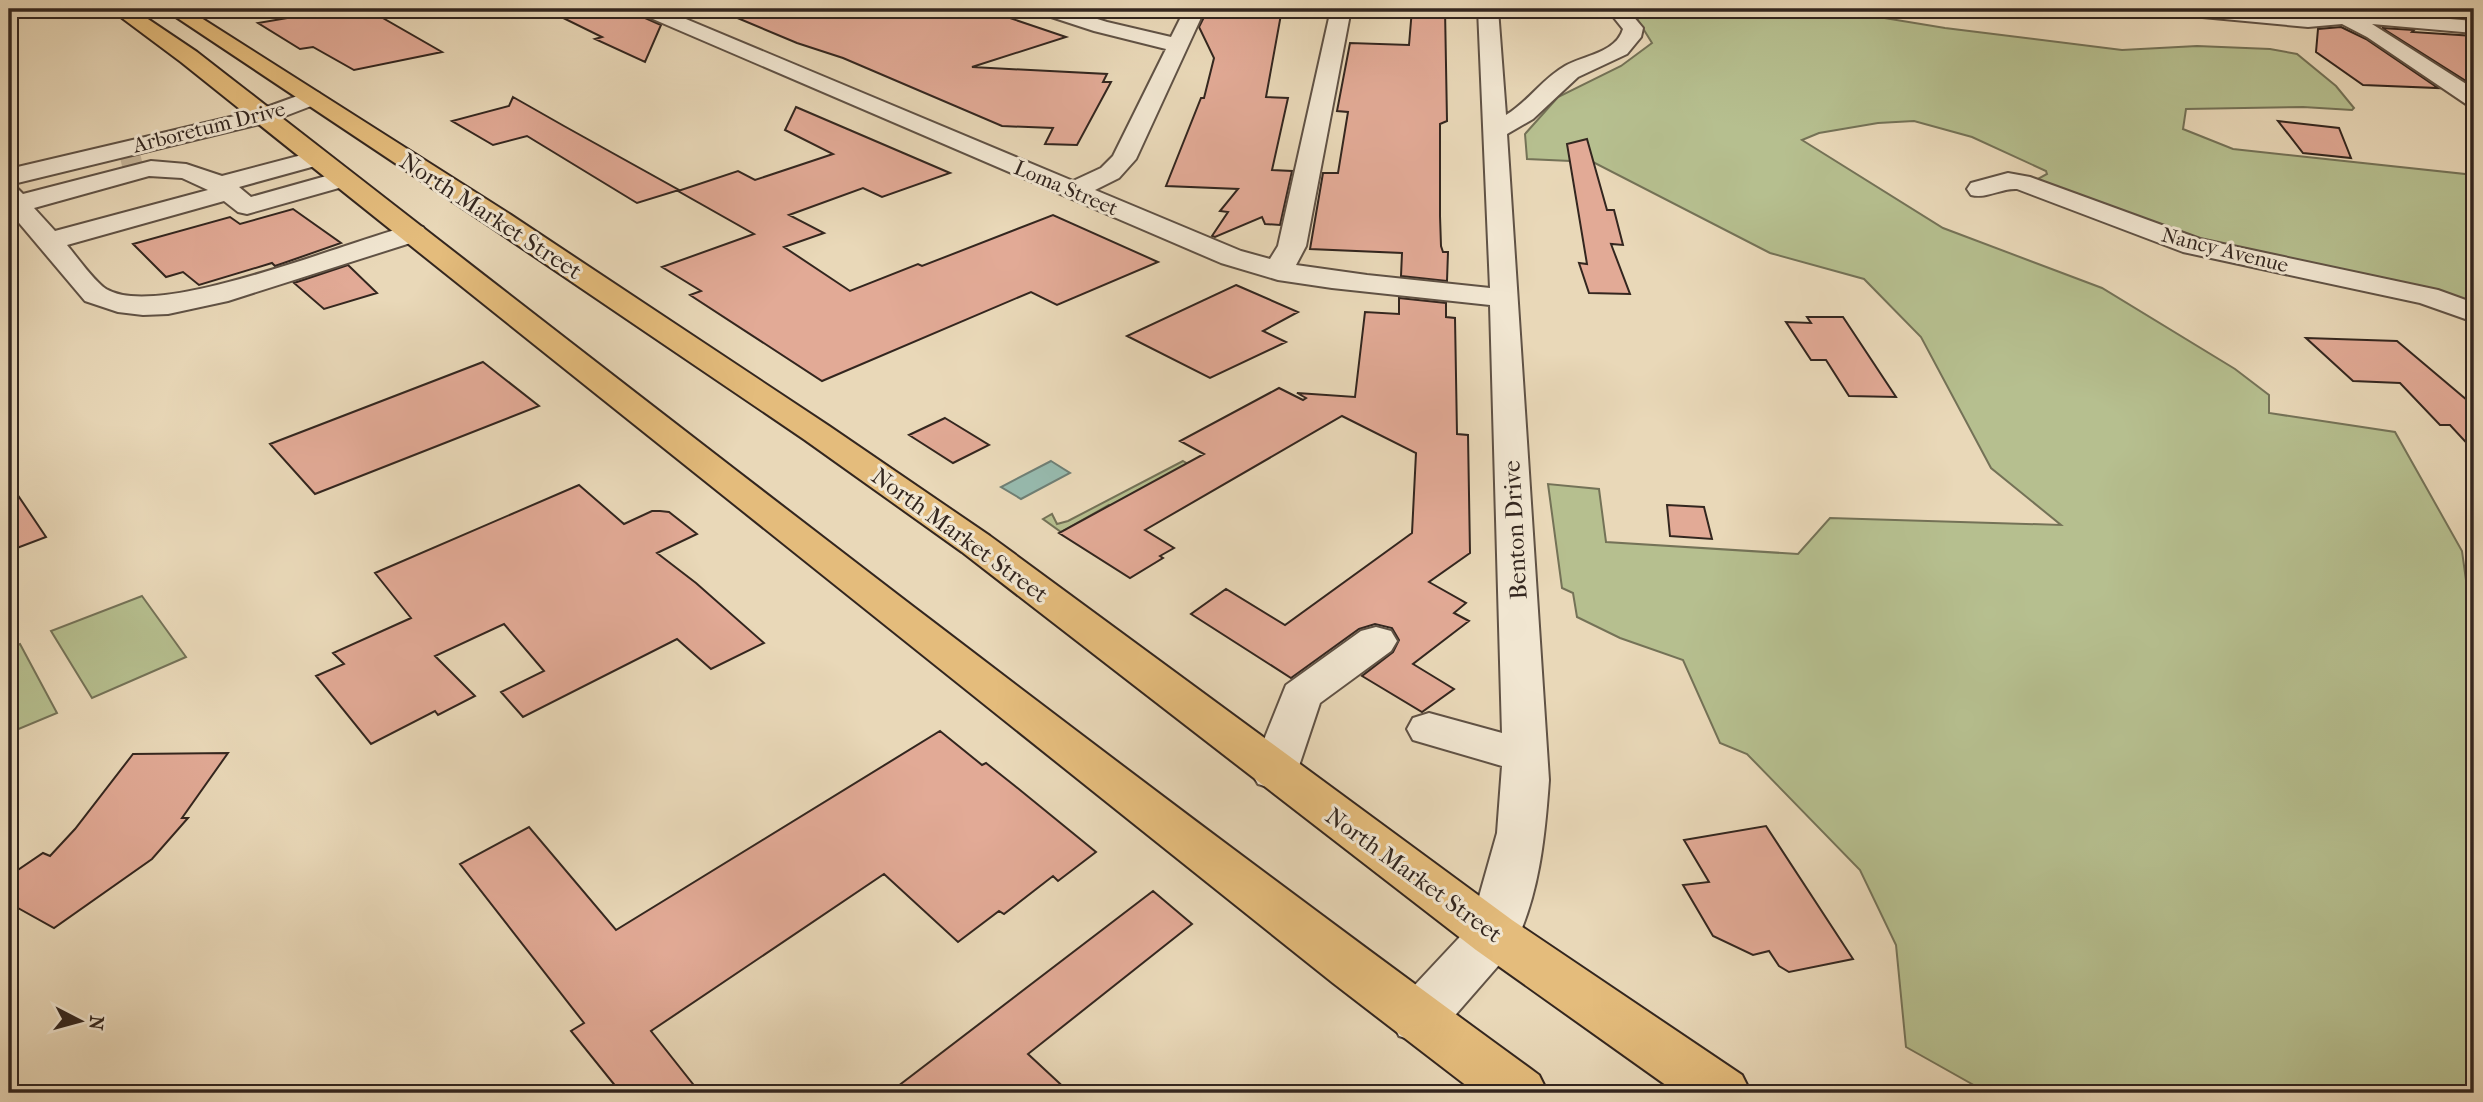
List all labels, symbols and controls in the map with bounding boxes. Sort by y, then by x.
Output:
street label: Arboretum Drive [129,96,288,158]
street label: North Market Street [395,147,588,286]
street label: Loma Street [1010,155,1122,221]
street label: Nancy Avenue [2159,223,2291,277]
street label: Benton Drive [1497,459,1533,600]
street label: North Market Street [866,462,1054,609]
street label: North Market Street [1320,802,1508,949]
north arrow [46,986,116,1056]
text: N [84,1014,108,1032]

